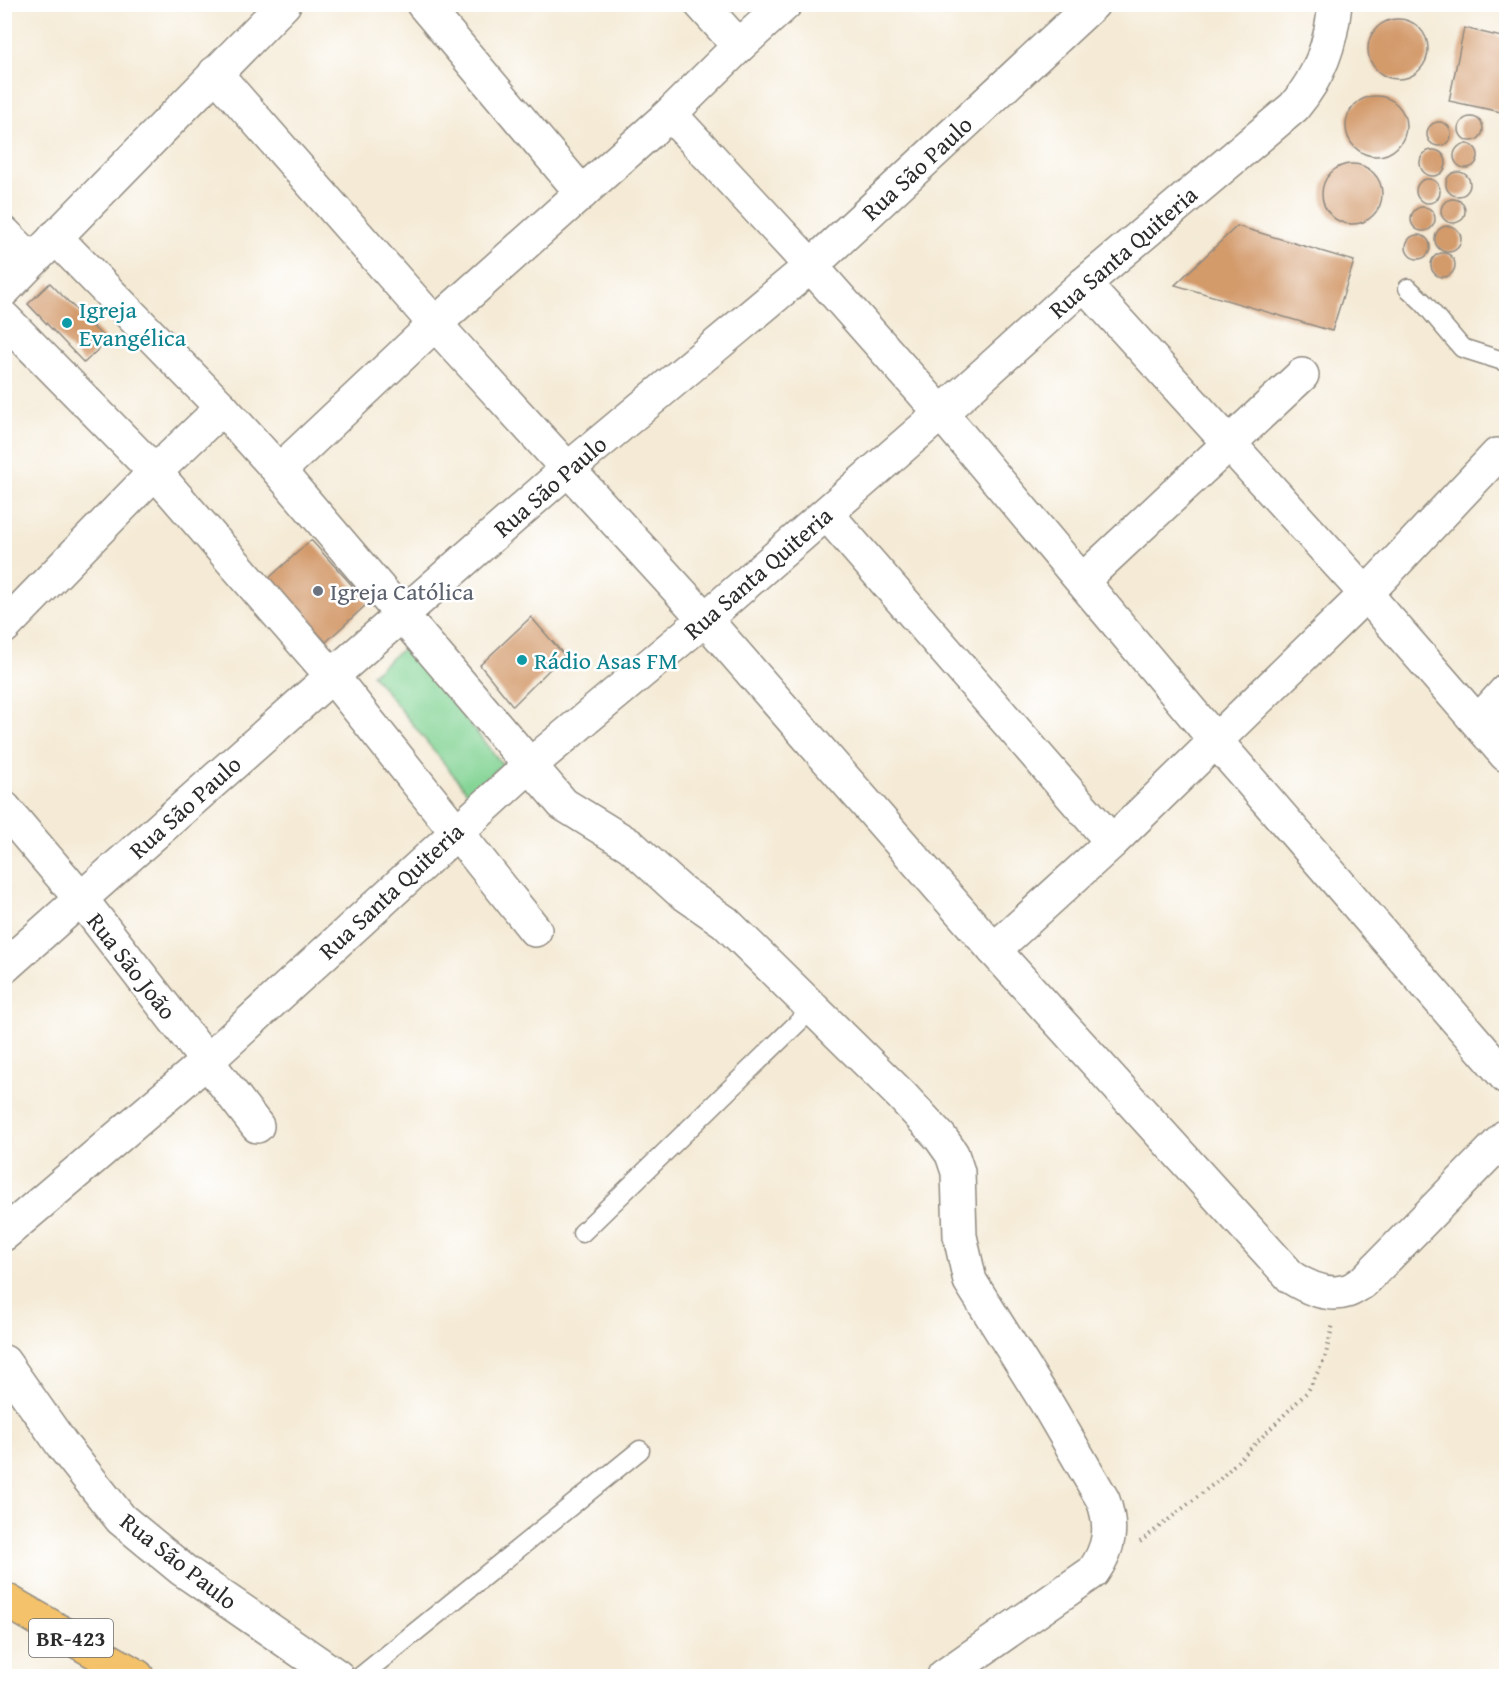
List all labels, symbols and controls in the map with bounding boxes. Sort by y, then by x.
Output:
street label: Rua São Paulo [854,107,980,229]
street label: Rua Santa Quiteria [1041,177,1206,327]
place label: Igreja Evangélica [79,292,187,355]
marker: Igreja Evangélica [60,316,74,330]
street label: Rua São Paulo [486,427,614,545]
street label: Rua Santa Quiteria [676,498,841,648]
place label: Igreja Católica [330,574,474,609]
marker: Igreja Católica [311,584,325,598]
place label: Rádio Asas FM [534,643,678,678]
marker: Rádio Asas FM [515,653,529,667]
street label: Rua São Paulo [121,747,249,867]
street label: Rua Santa Quiteria [311,814,472,968]
street label: Rua São João [79,905,185,1027]
street label: Rua São Paulo [113,1504,245,1618]
road number: BR-423 [29,1619,113,1657]

